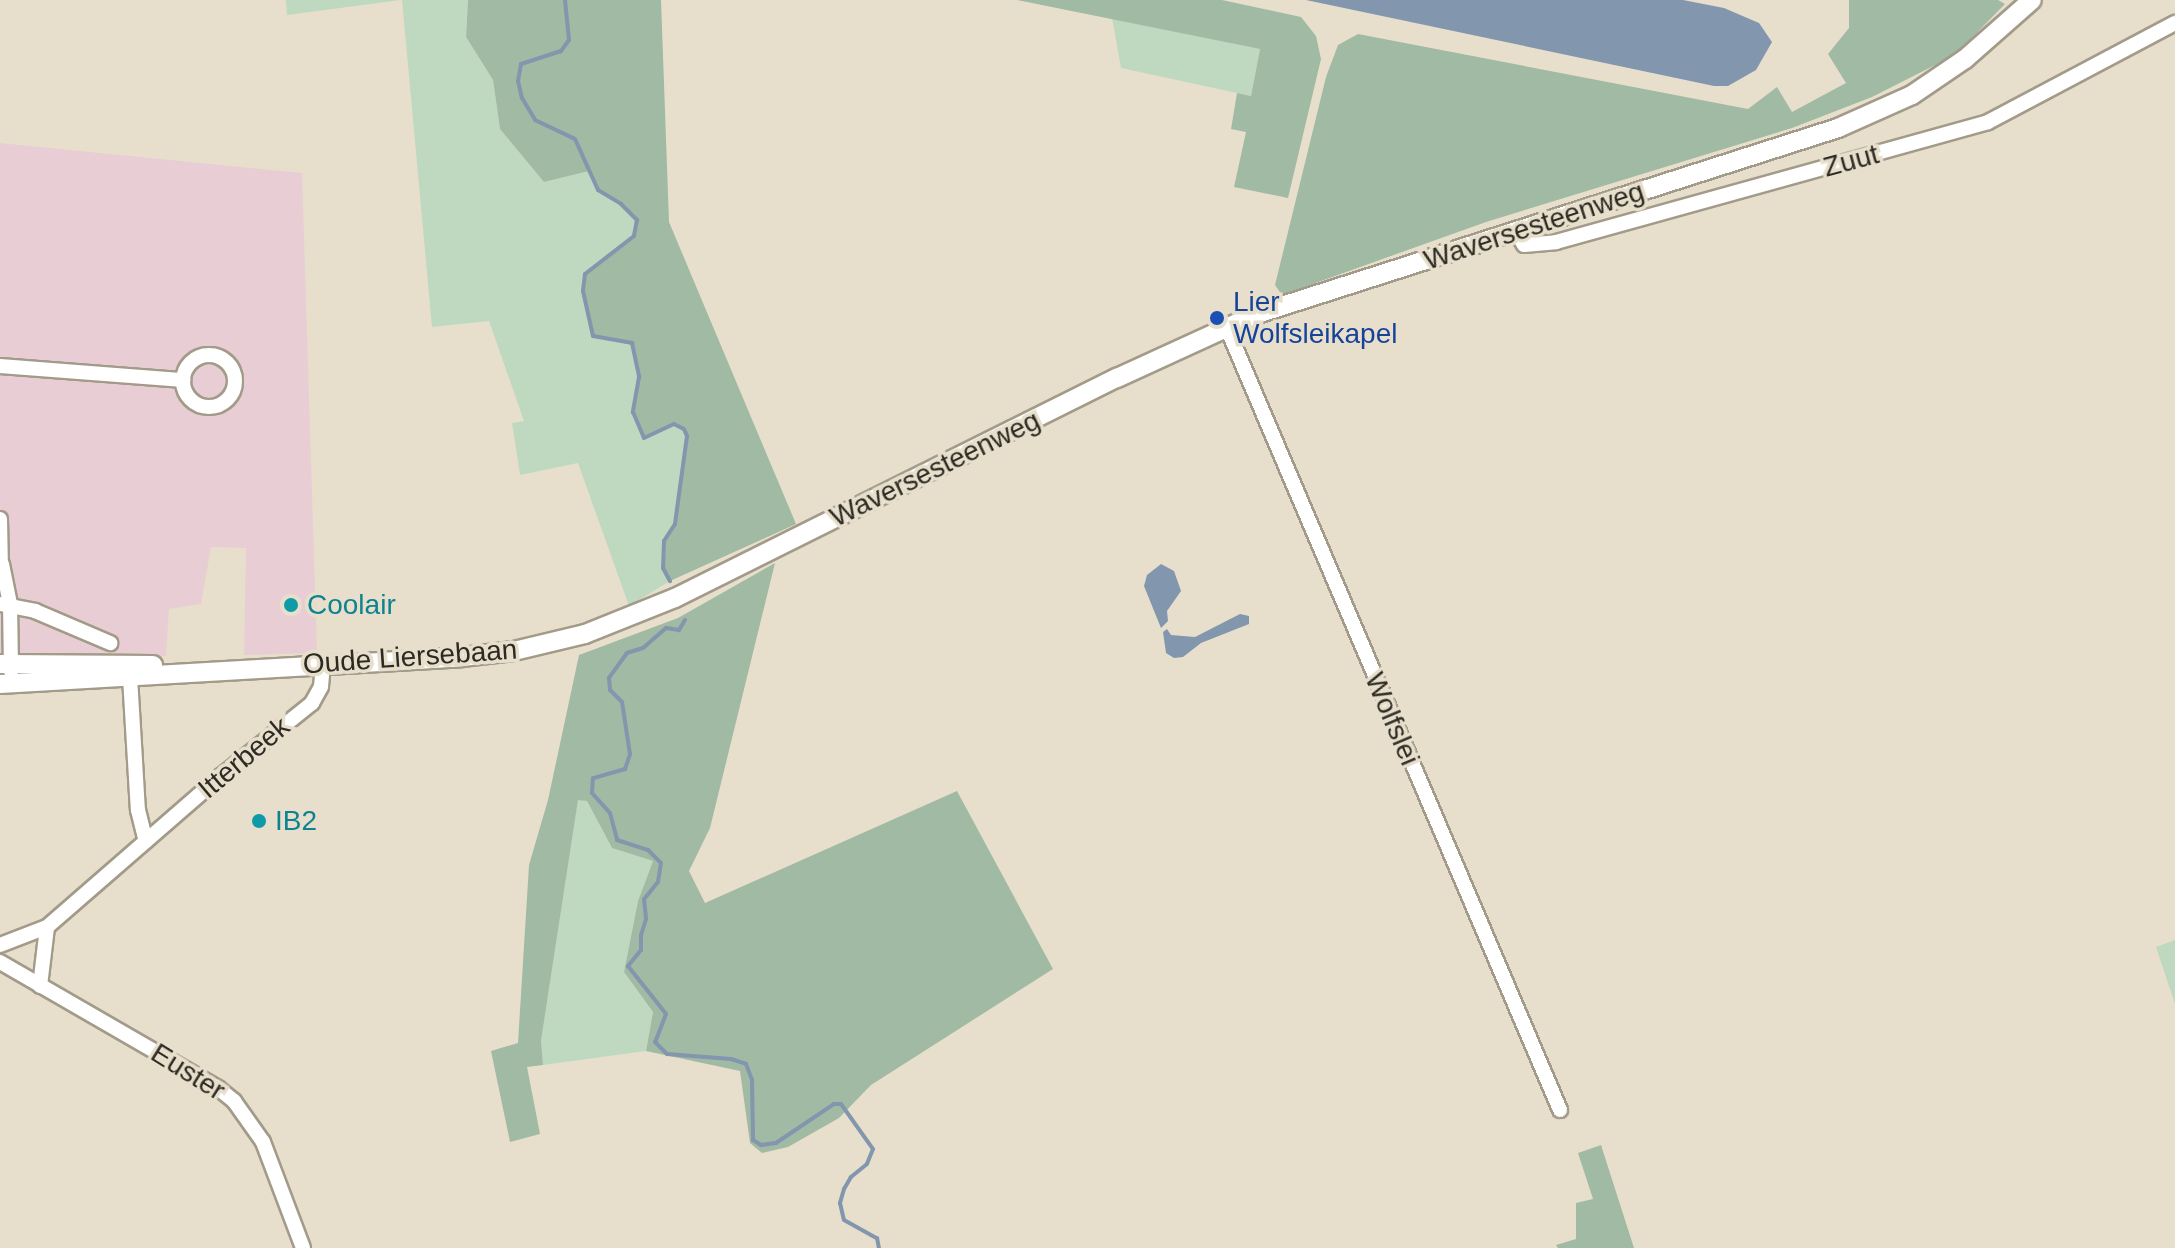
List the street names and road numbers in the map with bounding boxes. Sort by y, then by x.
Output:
street label: Zuut [1820,138,1882,184]
street label: Waversesteenweg [1420,175,1648,277]
street label: Waversesteenweg [825,404,1045,534]
street label: Oude Liersebaan [302,633,518,681]
street label: Wolfslei [1357,668,1427,770]
street label: Itterbeek [191,710,297,806]
street label: Euster [145,1036,231,1108]

